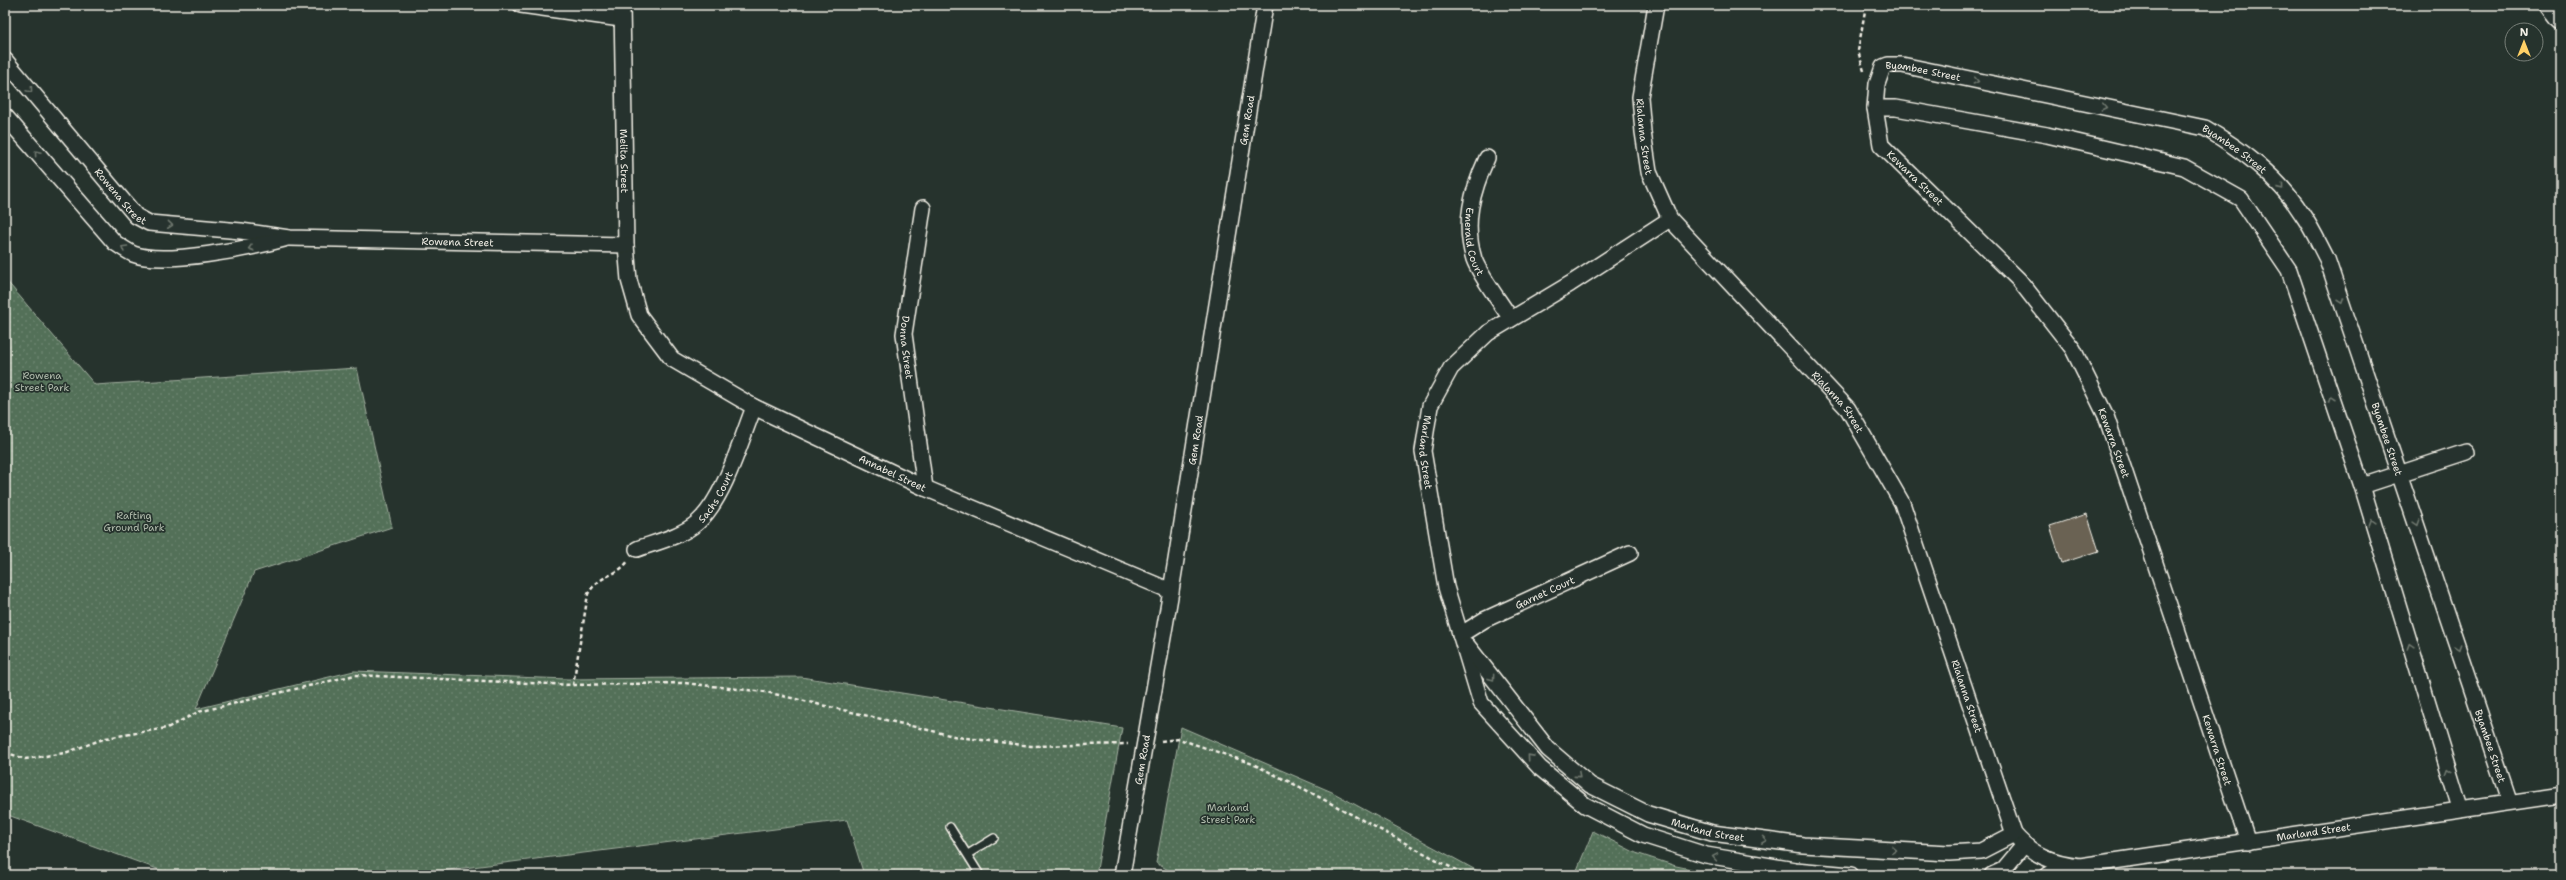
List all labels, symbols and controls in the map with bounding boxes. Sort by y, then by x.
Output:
north arrow [2504,22,2544,62]
text: N [2520,25,2529,40]
street label: Byambee Street [1885,59,1962,84]
one-way arrow [1973,76,1979,84]
one-way arrow [26,85,33,92]
street label: Gem Road [1236,94,1257,146]
street label: Rialanna Street [1634,98,1656,177]
one-way arrow [2100,103,2107,111]
street label: Byambee Street [2200,121,2270,176]
street label: Melita Street [618,129,632,193]
street label: Kewarra Street [1884,148,1946,208]
one-way arrow [34,150,41,157]
street label: Rowena Street [92,165,149,227]
one-way arrow [2276,182,2283,189]
street label: Emerald Court [1463,207,1487,278]
one-way arrow [167,220,173,229]
street label: Rowena Street [422,234,494,249]
one-way arrow [248,243,255,252]
one-way arrow [121,246,128,253]
one-way arrow [2336,297,2345,304]
street label: Donna Street [898,315,917,380]
street label: Rialanna Street [1809,368,1867,435]
park label: Rowena Street Park [15,369,69,394]
one-way arrow [2328,395,2337,402]
street label: Byambee Street [2369,401,2406,477]
street label: Kewarra Street [2095,406,2133,480]
street label: Gem Road [1185,414,1206,466]
street label: Marland Street [1417,414,1436,490]
street label: Annabel Street [857,451,928,494]
street label: Sachs Court [695,469,735,525]
park label: Rafting Ground Park [104,509,165,534]
one-way arrow [2368,519,2377,526]
one-way arrow [2412,520,2421,527]
street label: Garnet Court [1513,573,1576,611]
one-way arrow [2406,643,2415,650]
one-way arrow [2453,643,2462,650]
street label: Rialanna Street [1949,658,1986,734]
one-way arrow [1487,674,1494,681]
street label: Byambee Street [2472,708,2509,784]
street label: Kewarra Street [2199,713,2235,787]
street label: Gem Road [1131,733,1153,786]
one-way arrow [1527,754,1534,762]
one-way arrow [2444,768,2453,775]
one-way arrow [1573,770,1581,777]
park label: Marland Street Park [1201,801,1255,826]
street label: Marland Street [1670,815,1745,844]
street label: Marland Street [2276,820,2351,843]
one-way arrow [1761,835,1767,844]
one-way arrow [1891,845,1897,854]
one-way arrow [1712,853,1718,861]

